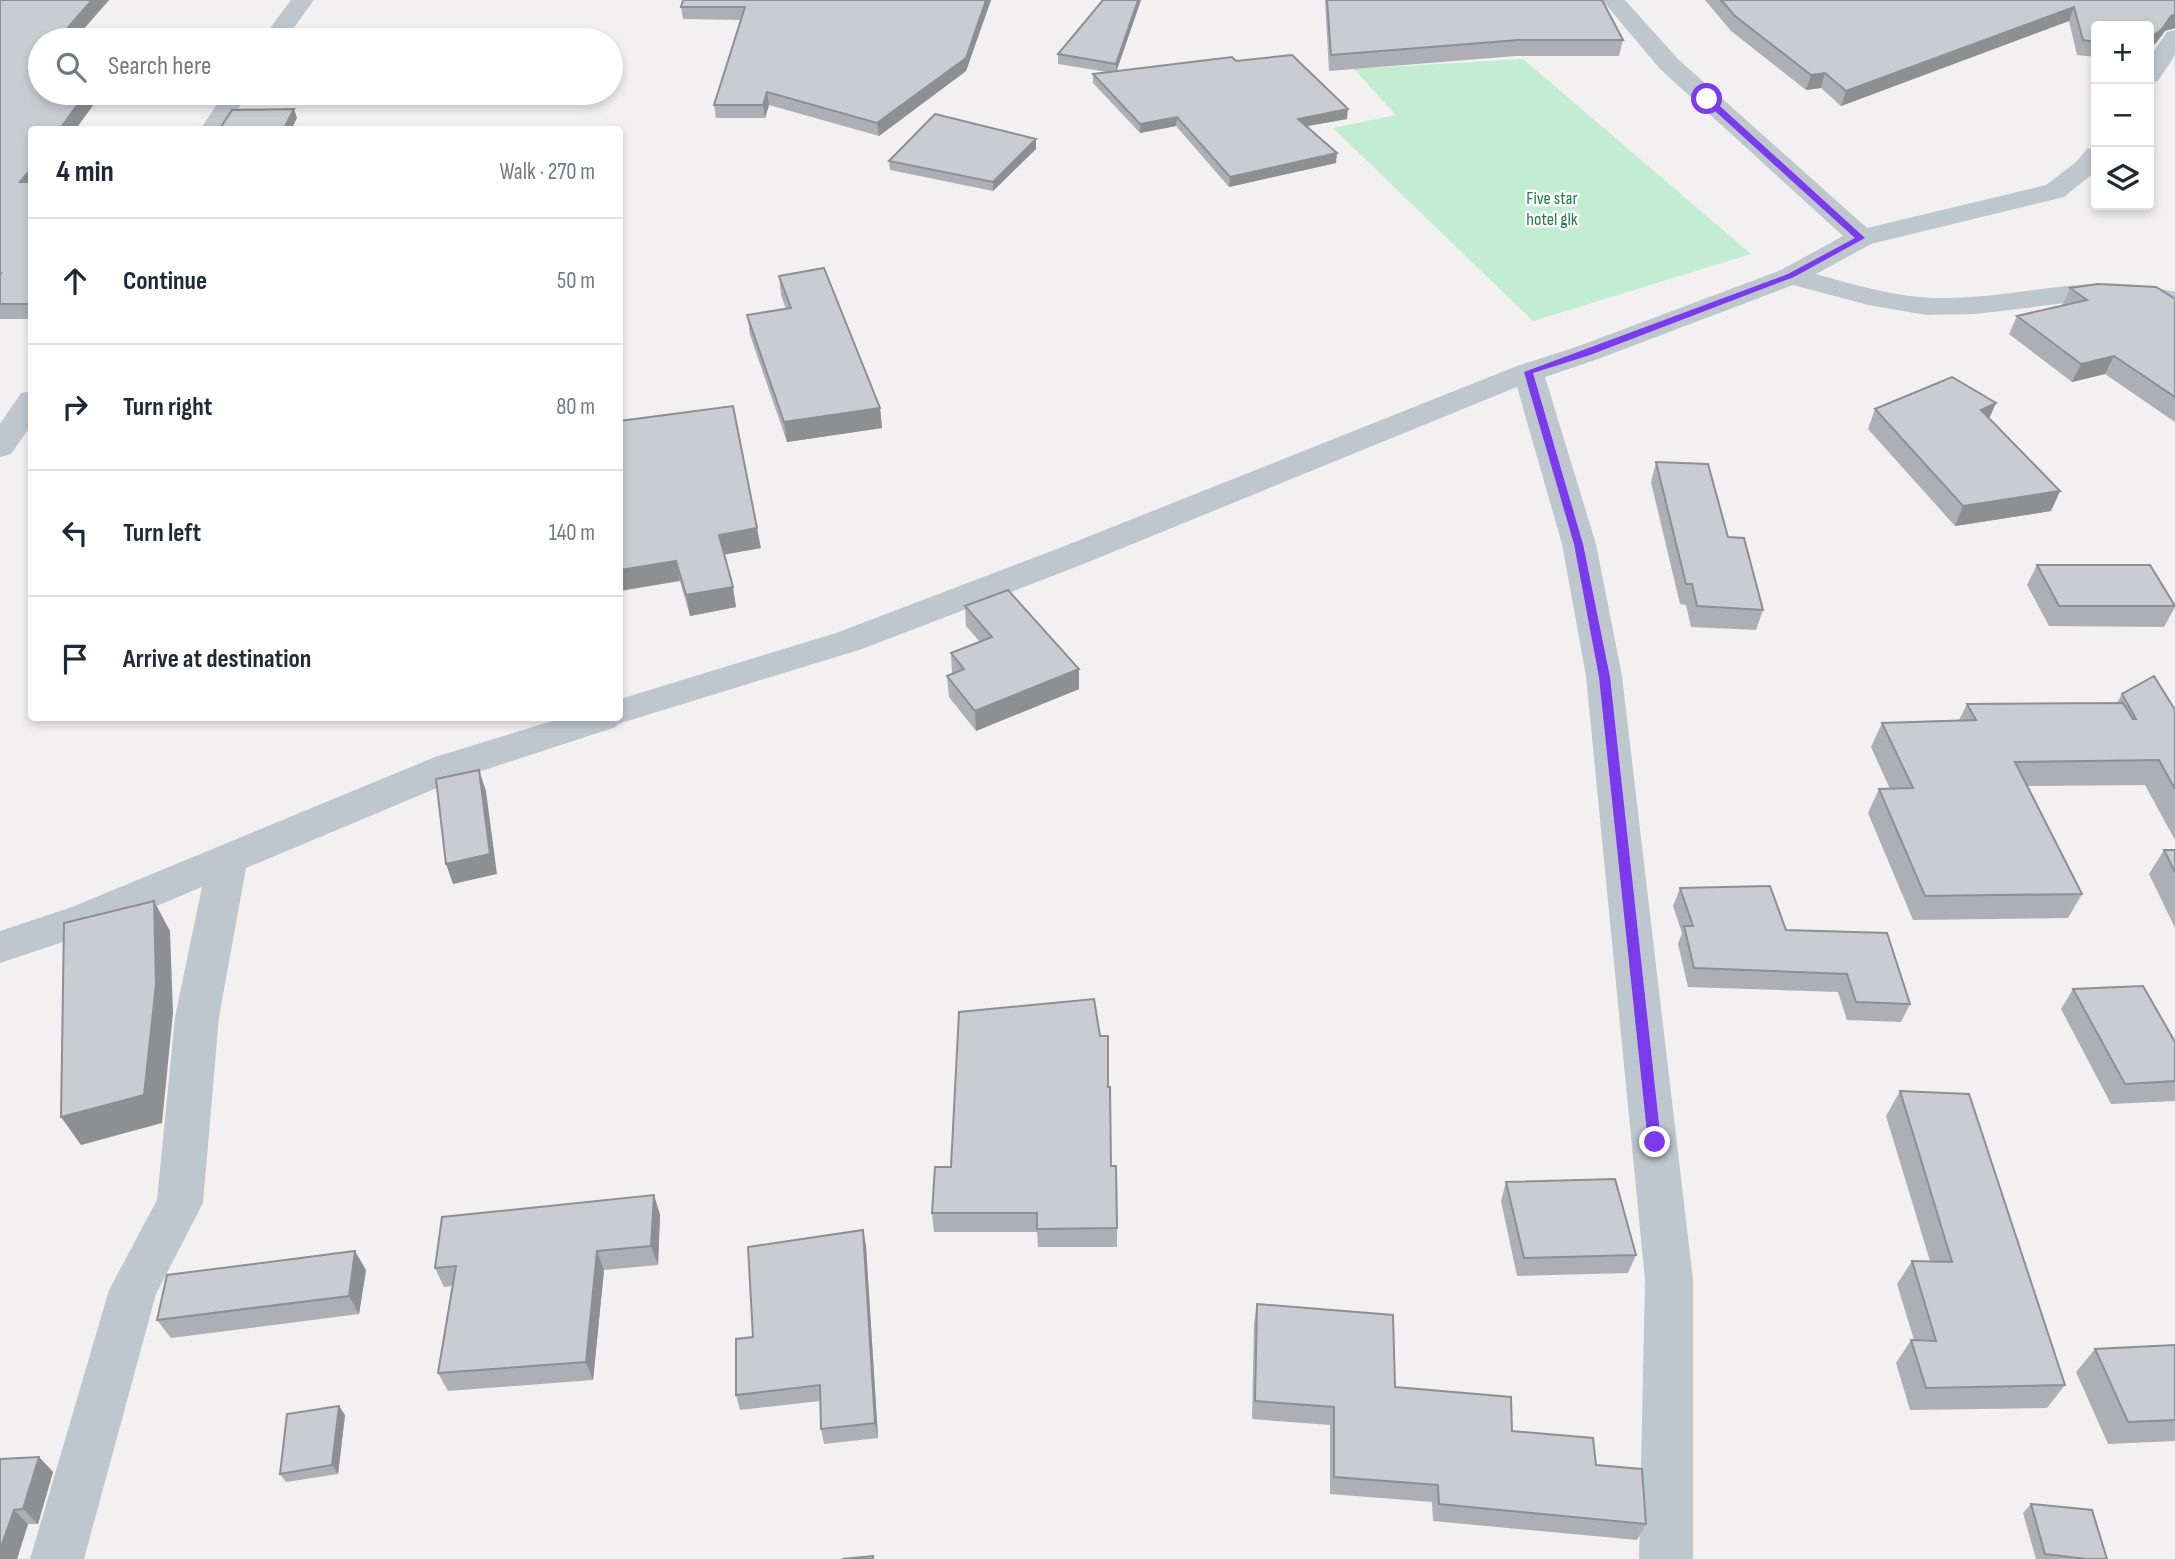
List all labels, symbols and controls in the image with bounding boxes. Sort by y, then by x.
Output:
map controls [2091,21,2154,210]
button: + [2091,21,2154,84]
search box [28,28,623,105]
icon: search [52,48,90,86]
text: Search here [108,51,211,82]
route start [1691,83,1722,114]
button: − [2091,84,2154,147]
button: layers [2091,147,2154,210]
text: 4 min [56,154,114,190]
text: Walk · 270 m [500,158,595,186]
park label: Five star hotel glk [1526,188,1578,230]
icon: ahead [56,262,94,300]
text: Continue [123,266,207,297]
text: 50 m [557,267,595,295]
icon: right [56,388,94,426]
text: Turn right [123,392,212,423]
text: 80 m [556,393,595,421]
icon: left [56,514,94,552]
text: Turn left [123,518,201,549]
text: 140 m [549,519,595,547]
icon: arrive [56,640,94,678]
text: Arrive at destination [123,644,311,675]
route end [1639,1126,1670,1157]

